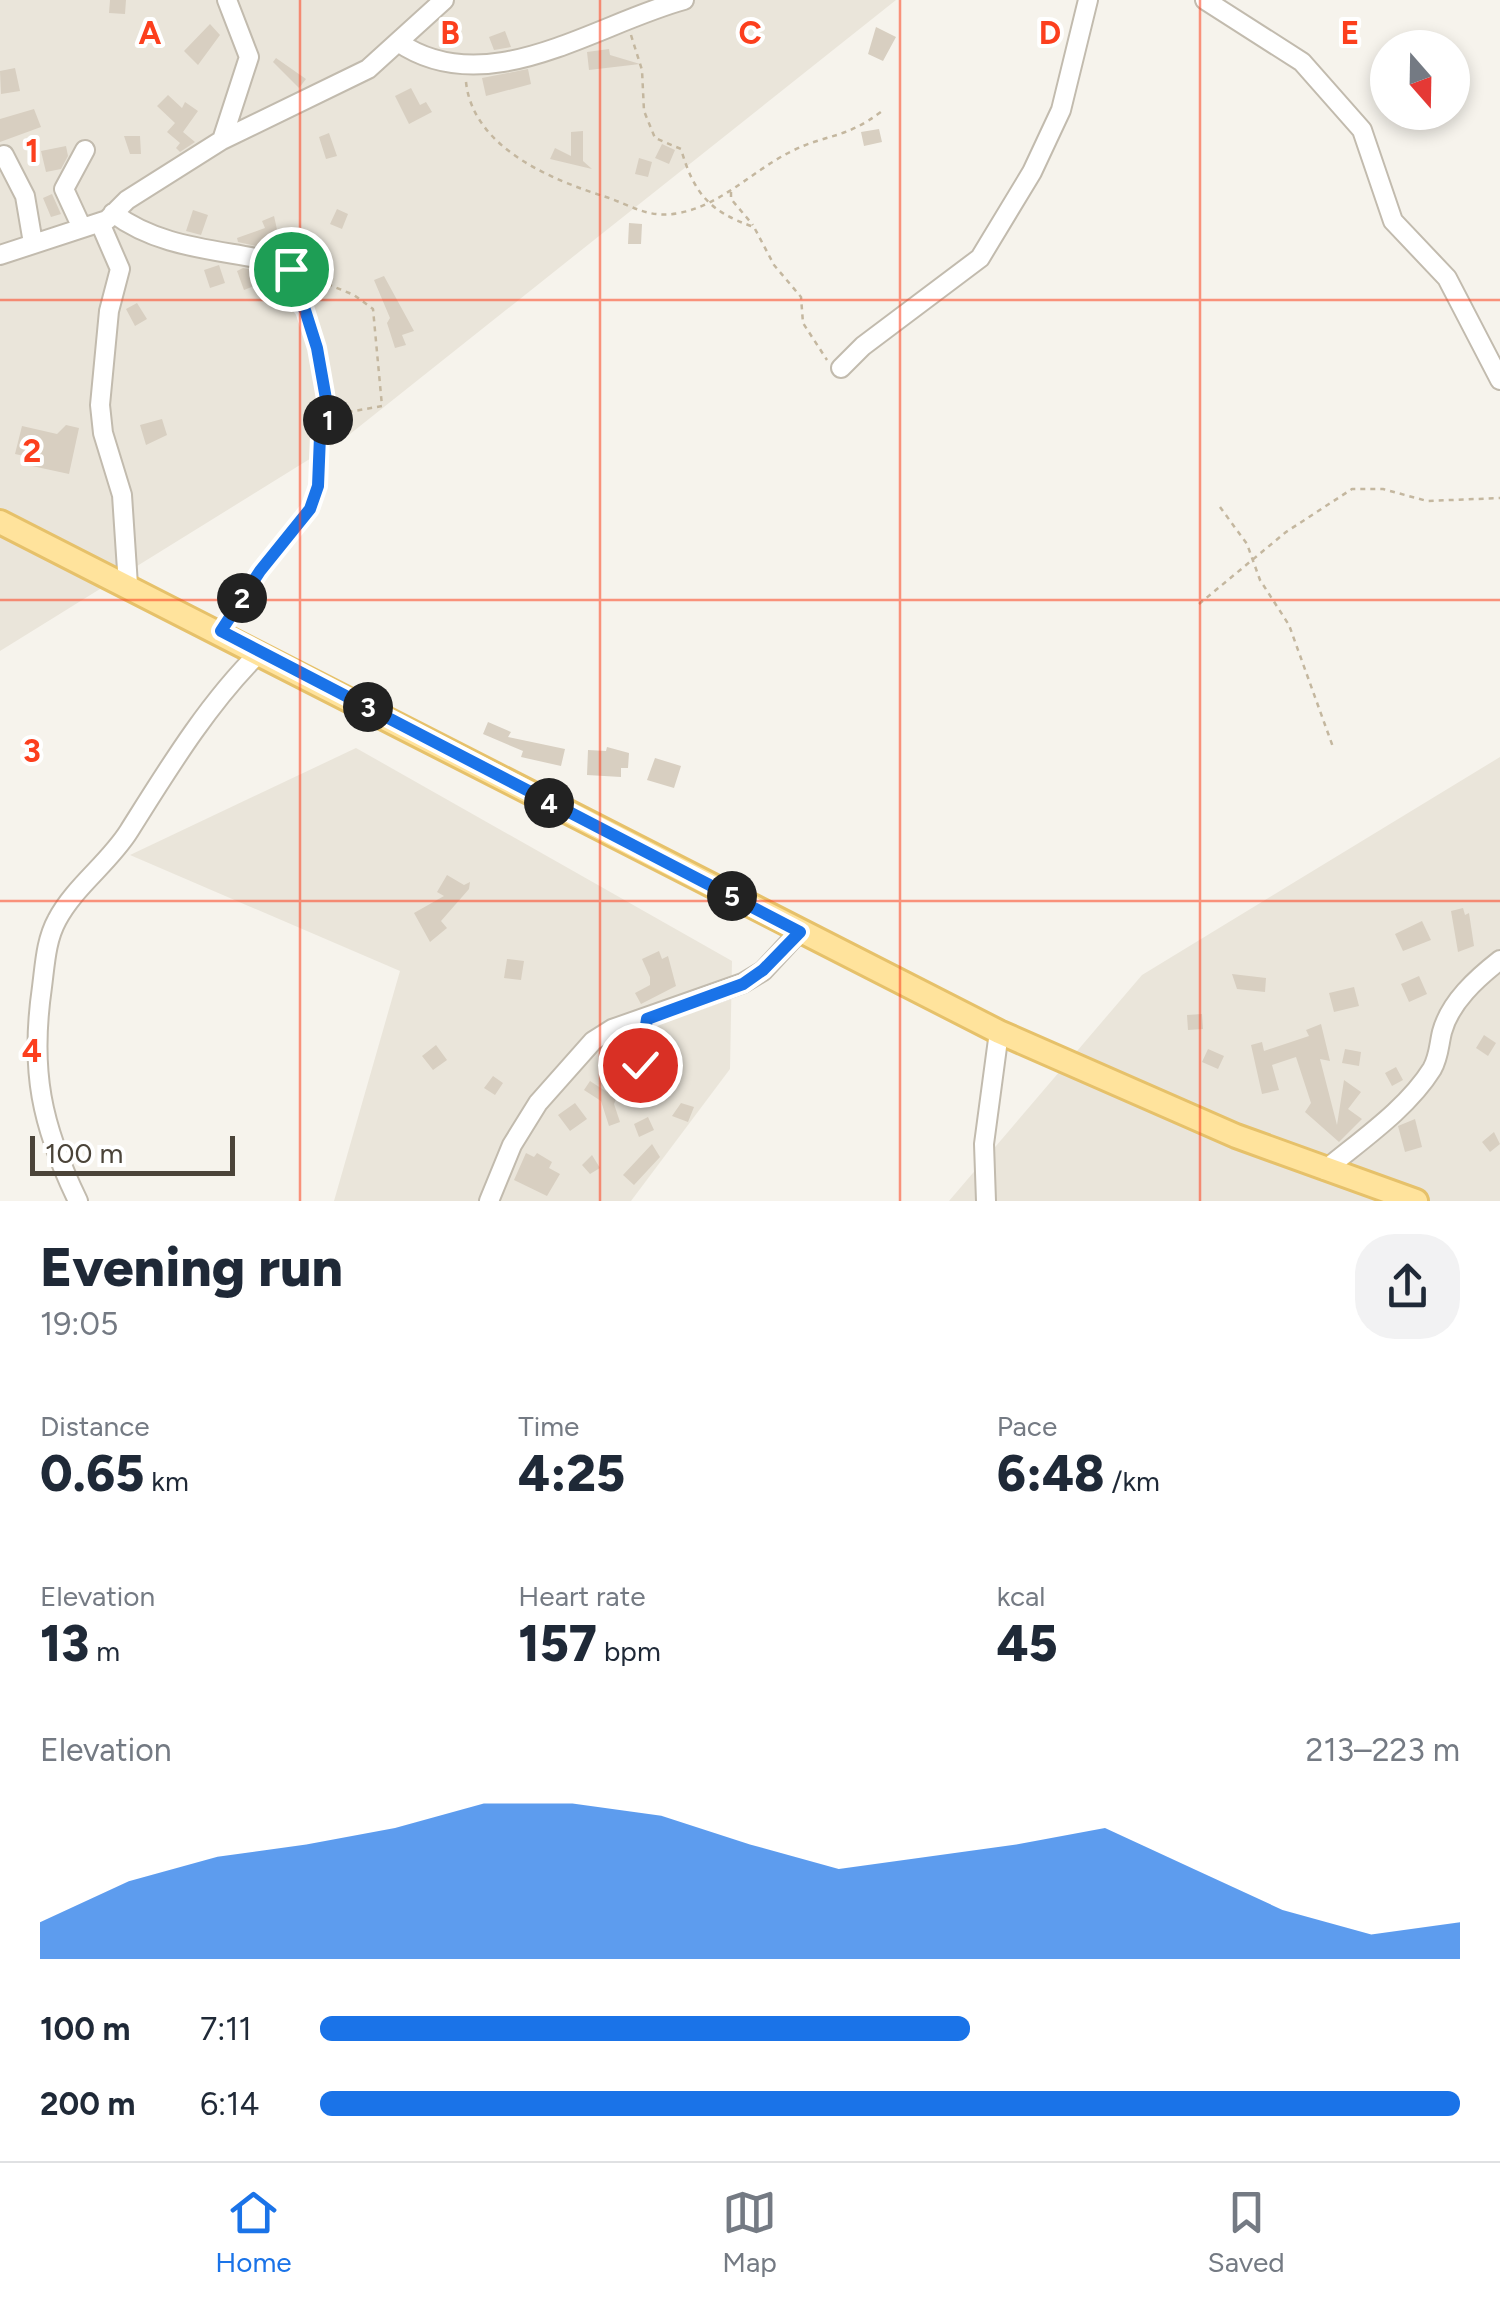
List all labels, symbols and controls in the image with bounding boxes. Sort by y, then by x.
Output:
text: A [139,14,162,52]
text: B [440,14,460,52]
text: C [738,14,762,52]
text: D [1039,14,1061,52]
text: E [1341,14,1359,52]
north arrow [1370,30,1470,130]
map controls [1370,30,1470,130]
text: 1 [25,132,39,170]
pin [249,227,334,312]
icon: arrive [264,242,319,297]
pin: 1 [303,395,353,445]
text: 1 [322,403,334,437]
text: 2 [23,432,41,470]
pin: 2 [217,573,267,623]
text: 2 [234,581,250,615]
pin: 3 [343,682,393,732]
text: 3 [360,690,376,724]
text: 3 [23,732,41,770]
pin: 4 [524,778,574,828]
text: 4 [540,786,558,820]
pin: 5 [707,871,757,921]
text: 5 [724,879,740,913]
pin [598,1023,683,1108]
text: 4 [22,1032,42,1070]
icon: check [613,1038,668,1093]
scale bar [30,1131,235,1176]
text: 100 m [45,1136,123,1170]
text: Evening run [40,1234,343,1300]
button: share [1355,1234,1460,1339]
text: 19:05 [40,1305,118,1343]
text: Distance [40,1409,150,1443]
text: Time [518,1409,579,1443]
text: Pace [997,1409,1057,1443]
text: 0.65 [40,1443,144,1504]
text: 4:25 [518,1443,625,1504]
text: 6:48 [997,1443,1105,1504]
text: km [144,1464,189,1498]
text: /km [1105,1464,1160,1498]
text: Elevation [40,1579,155,1613]
text: Heart rate [518,1579,645,1613]
text: kcal [997,1579,1046,1613]
text: 13 [40,1613,89,1674]
text: 157 [518,1613,597,1674]
text: 45 [997,1613,1058,1674]
text: m [89,1634,120,1668]
text: bpm [597,1634,661,1668]
text: Elevation [40,1731,172,1769]
text: 213–223 m [1306,1731,1460,1769]
text: 100 m [40,2010,131,2048]
text: 7:11 [200,2010,252,2048]
text: 200 m [40,2085,136,2123]
text: 6:14 [200,2085,259,2123]
tab: Home [215,2185,292,2279]
tab: Map [722,2185,777,2279]
tab: Saved [1208,2185,1285,2279]

